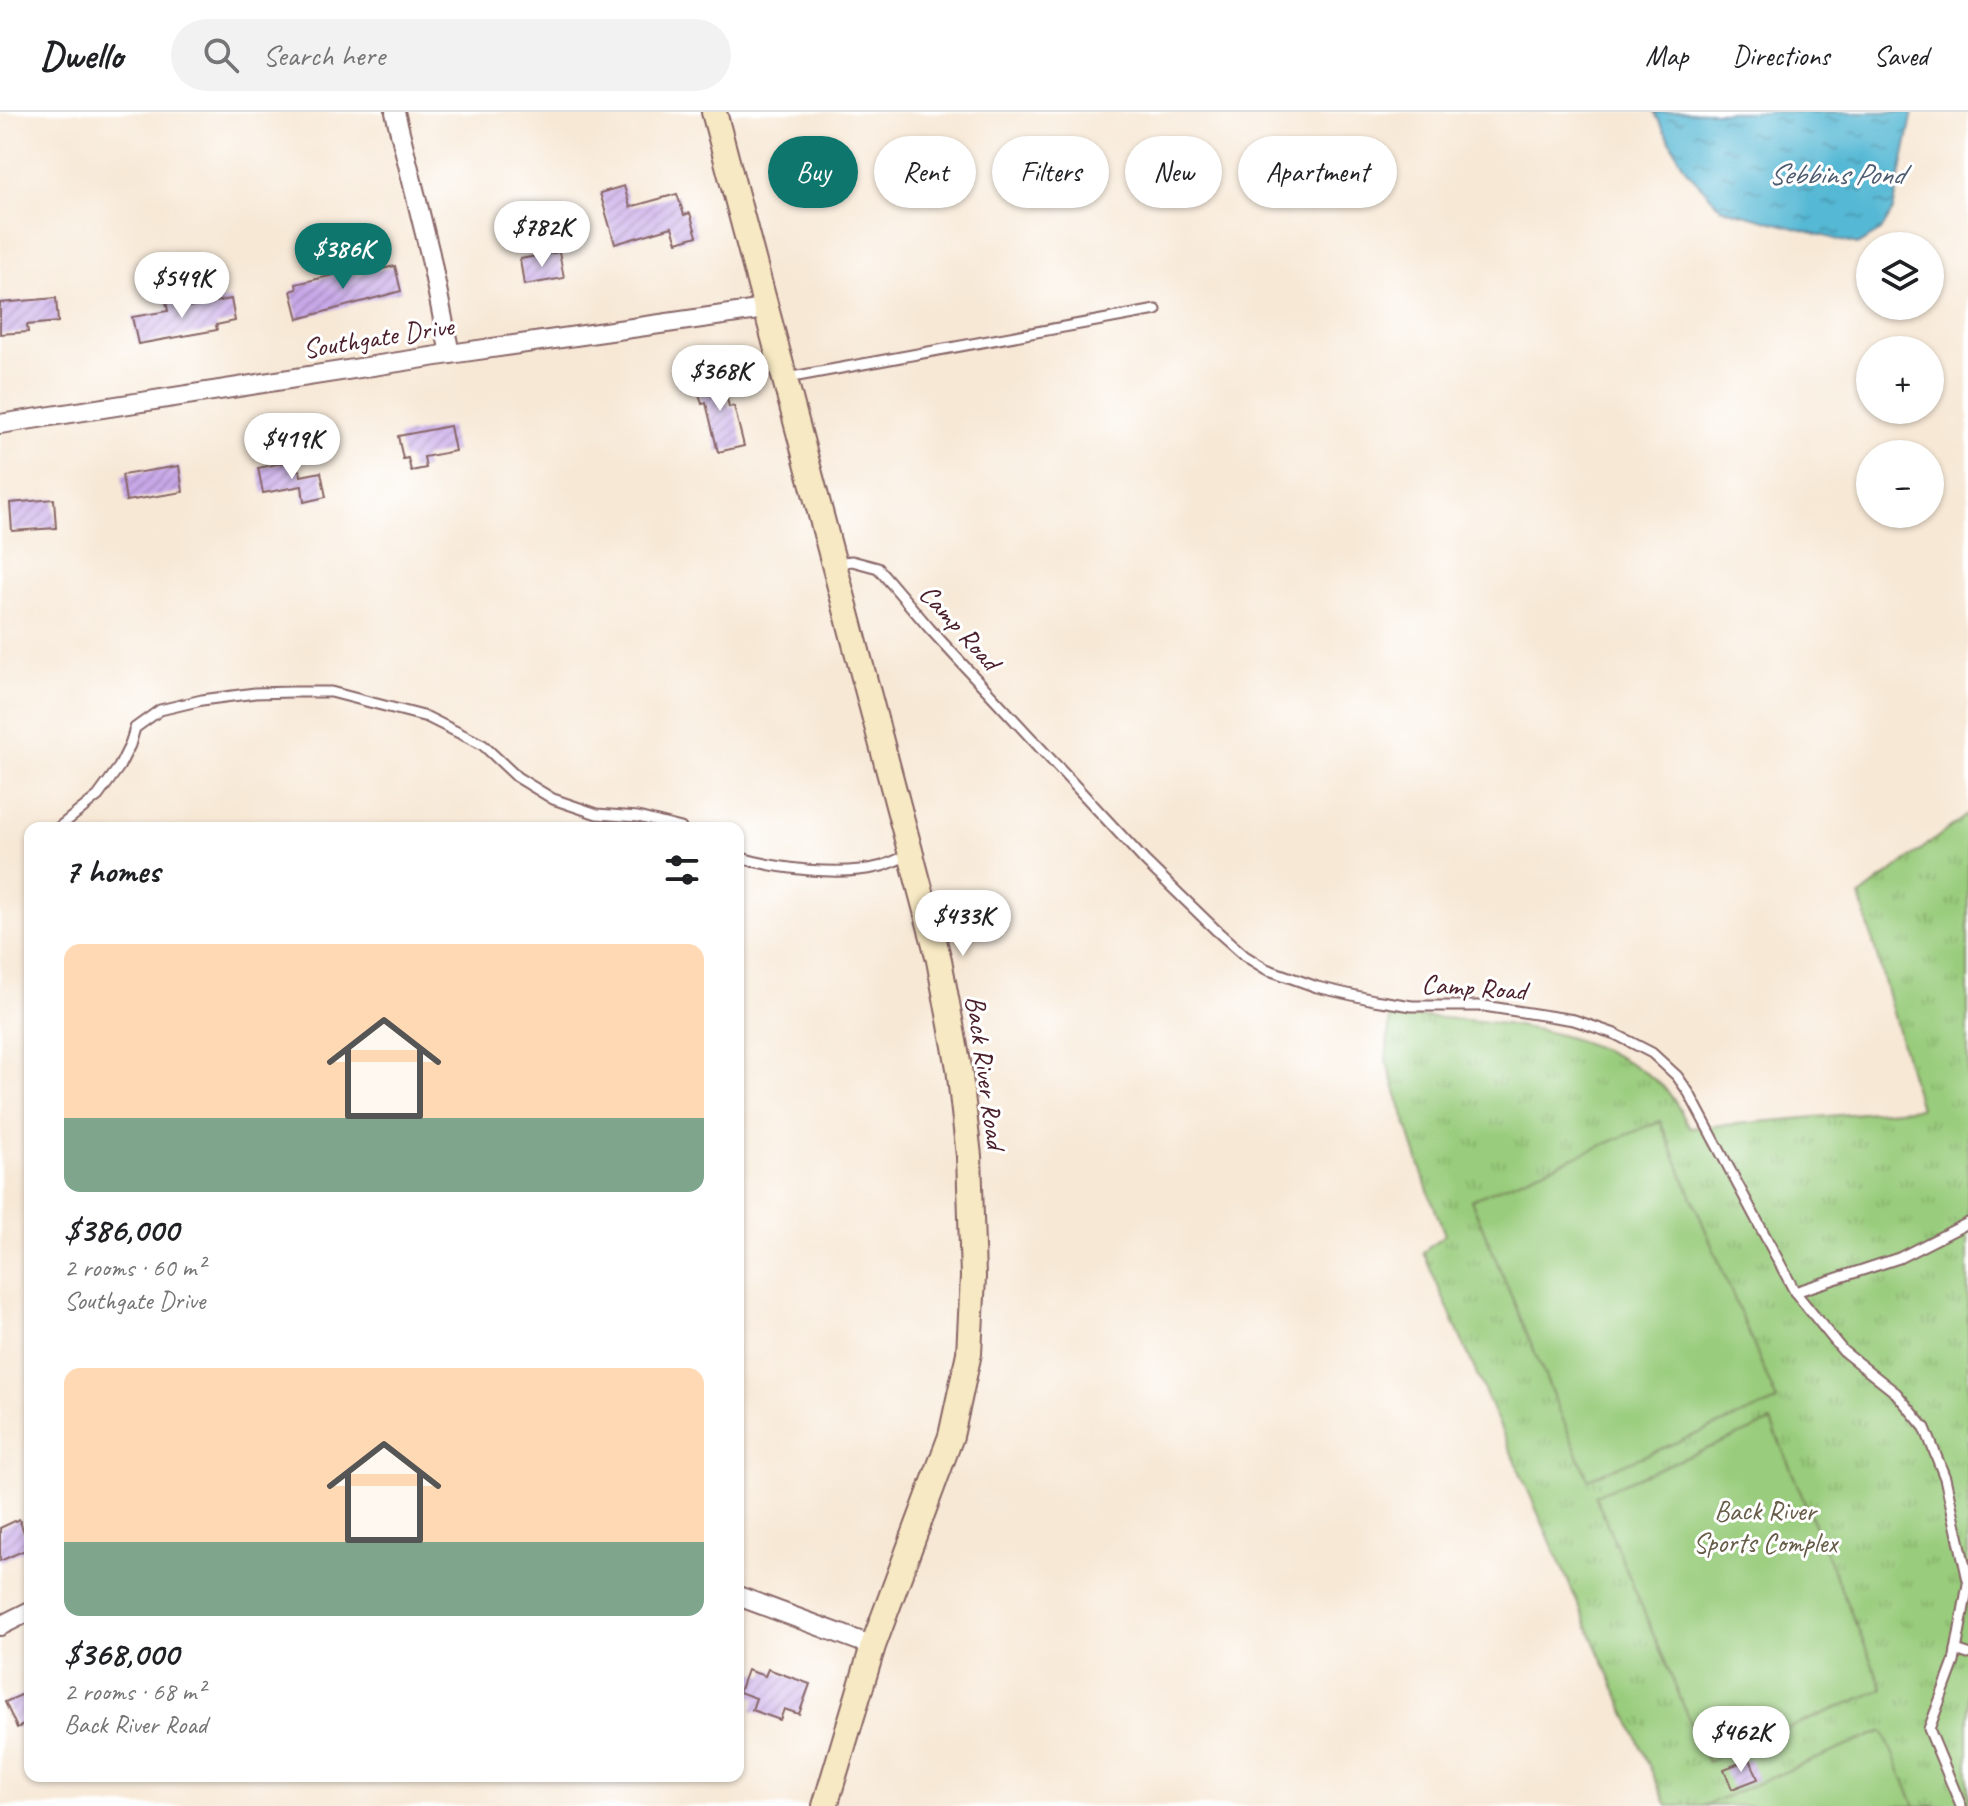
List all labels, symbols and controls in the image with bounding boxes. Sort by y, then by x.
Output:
search box [171,19,731,91]
text: Dwello [40,32,123,79]
icon: search [199,33,243,77]
text: Search here [263,36,385,74]
text: Map [1645,38,1688,73]
text: Directions [1732,38,1830,73]
text: Saved [1874,38,1928,73]
chip: Buy [768,136,858,208]
chip: Rent [874,136,976,208]
chip: Filters [992,136,1109,208]
chip: New [1125,136,1222,208]
chip: Apartment [1238,136,1397,208]
water label: Sebbins Pond [1768,155,1913,193]
pin: $782K [486,201,598,269]
text: $782K [512,210,572,243]
pin: $386K [287,223,399,291]
text: $386K [313,232,373,265]
map controls [1856,232,1944,528]
button: layers [1856,232,1944,320]
pin: $549K [126,252,238,320]
text: $549K [152,261,212,294]
street label: Southgate Drive [300,308,458,366]
button: + [1856,336,1944,424]
pin: $368K [664,345,776,413]
text: $368K [690,354,750,387]
pin: $419K [236,413,348,481]
text: $419K [262,422,322,455]
button: − [1856,440,1944,528]
street label: Camp Road [912,576,1011,681]
icon: filters [660,848,704,892]
text: 7 homes [64,849,160,892]
pin: $433K [907,890,1019,958]
text: $433K [933,899,993,932]
street label: Camp Road [1421,966,1531,1008]
street label: Back River Road [958,993,1015,1155]
icon: home [312,996,456,1140]
text: $386,000 [64,1208,179,1251]
text: 2 rooms · 60 m² [64,1251,205,1284]
text: Southgate Drive [64,1284,205,1317]
icon: home [312,1420,456,1564]
park label: Back River Sports Complex [1693,1493,1839,1560]
text: $368,000 [64,1632,179,1675]
text: 2 rooms · 68 m² [64,1675,205,1708]
pin: $462K [1685,1706,1797,1774]
text: Back River Road [64,1708,207,1741]
text: $462K [1711,1715,1771,1748]

